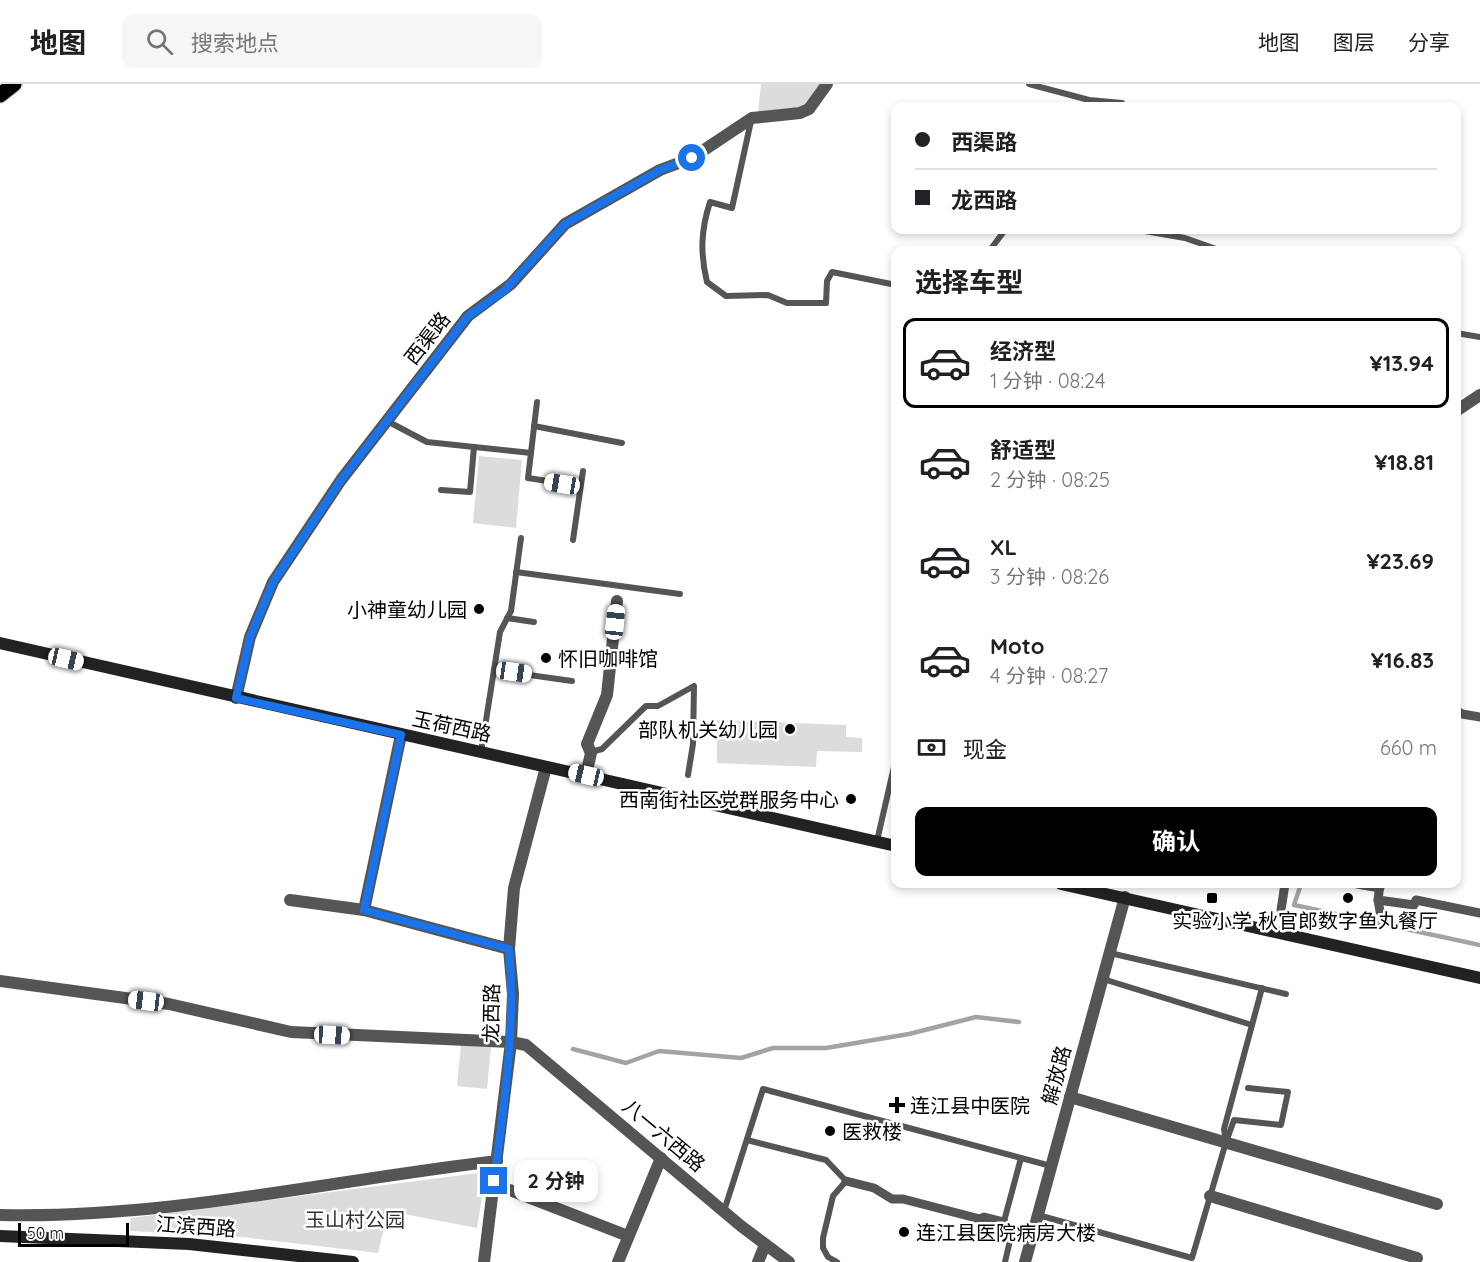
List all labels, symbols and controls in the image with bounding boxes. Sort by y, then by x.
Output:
search box [122,14,542,68]
text: 地图 [30,25,86,60]
icon: search [143,25,176,58]
text: 搜索地点 [191,29,279,57]
text: 地图 [1258,29,1300,55]
text: 图层 [1333,29,1375,55]
text: 分享 [1408,29,1450,55]
text: 西渠路 [951,128,1017,156]
route start [678,144,705,171]
text: 龙西路 [951,186,1017,214]
text: 选择车型 [915,265,1023,299]
street label: 西渠路 [399,307,455,369]
icon: car [918,336,972,390]
text: 经济型 [990,337,1056,365]
text: ¥13.94 [1370,349,1434,377]
text: 1 分钟 · 08:24 [990,368,1105,393]
icon: car [918,435,972,489]
text: 舒适型 [990,436,1056,464]
text: ¥18.81 [1374,448,1434,476]
text: 2 分钟 · 08:25 [990,467,1110,492]
car [543,472,581,496]
text: XL [990,533,1017,561]
icon: car [918,534,972,588]
text: ¥23.69 [1366,547,1434,575]
text: 3 分钟 · 08:26 [990,564,1109,589]
place label: 小神童幼儿园 [347,597,467,622]
marker: 小神童幼儿园 [472,602,486,616]
car [604,603,626,641]
text: Moto [990,632,1044,660]
icon: car [918,633,972,687]
car [46,646,86,672]
place label: 怀旧咖啡馆 [558,646,658,671]
text: ¥16.83 [1371,646,1434,674]
marker: 怀旧咖啡馆 [539,651,553,665]
car [495,661,533,683]
text: 4 分钟 · 08:27 [990,663,1108,688]
street label: 玉荷西路 [410,705,494,747]
place label: 部队机关幼儿园 [638,717,778,742]
marker: 部队机关幼儿园 [783,722,797,736]
icon: cash [915,731,948,764]
text: 现金 [963,735,1007,763]
text: 660 m [1380,735,1437,760]
car [566,762,606,788]
place label: 西南街社区党群服务中心 [619,787,839,812]
marker: 西南街社区党群服务中心 [844,792,858,806]
button: 确认 [915,807,1437,876]
marker: 实验小学 [1205,891,1219,905]
marker: 秋官郎数字鱼丸餐厅 [1341,891,1355,905]
place label: 实验小学 [1172,908,1252,933]
place label: 秋官郎数字鱼丸餐厅 [1258,908,1438,933]
street label: 龙西路 [478,983,504,1043]
car [127,990,165,1012]
car [314,1025,350,1045]
street label: 解放路 [1036,1043,1076,1107]
street label: 八一六西路 [618,1093,710,1177]
place label: 连江县中医院 [910,1093,1030,1118]
marker: 连江县中医院 [888,1096,906,1114]
place label: 医救楼 [842,1119,902,1144]
marker: 医救楼 [823,1124,837,1138]
callout: 2 分钟 [515,1160,599,1202]
route end [480,1167,507,1194]
text: 2 分钟 [528,1168,584,1193]
park label: 玉山村公园 [305,1207,405,1232]
street label: 江滨西路 [155,1211,237,1241]
scale bar [18,1220,129,1248]
place label: 连江县医院病房大楼 [916,1220,1096,1245]
text: 50 m [27,1223,64,1243]
marker: 连江县医院病房大楼 [897,1225,911,1239]

